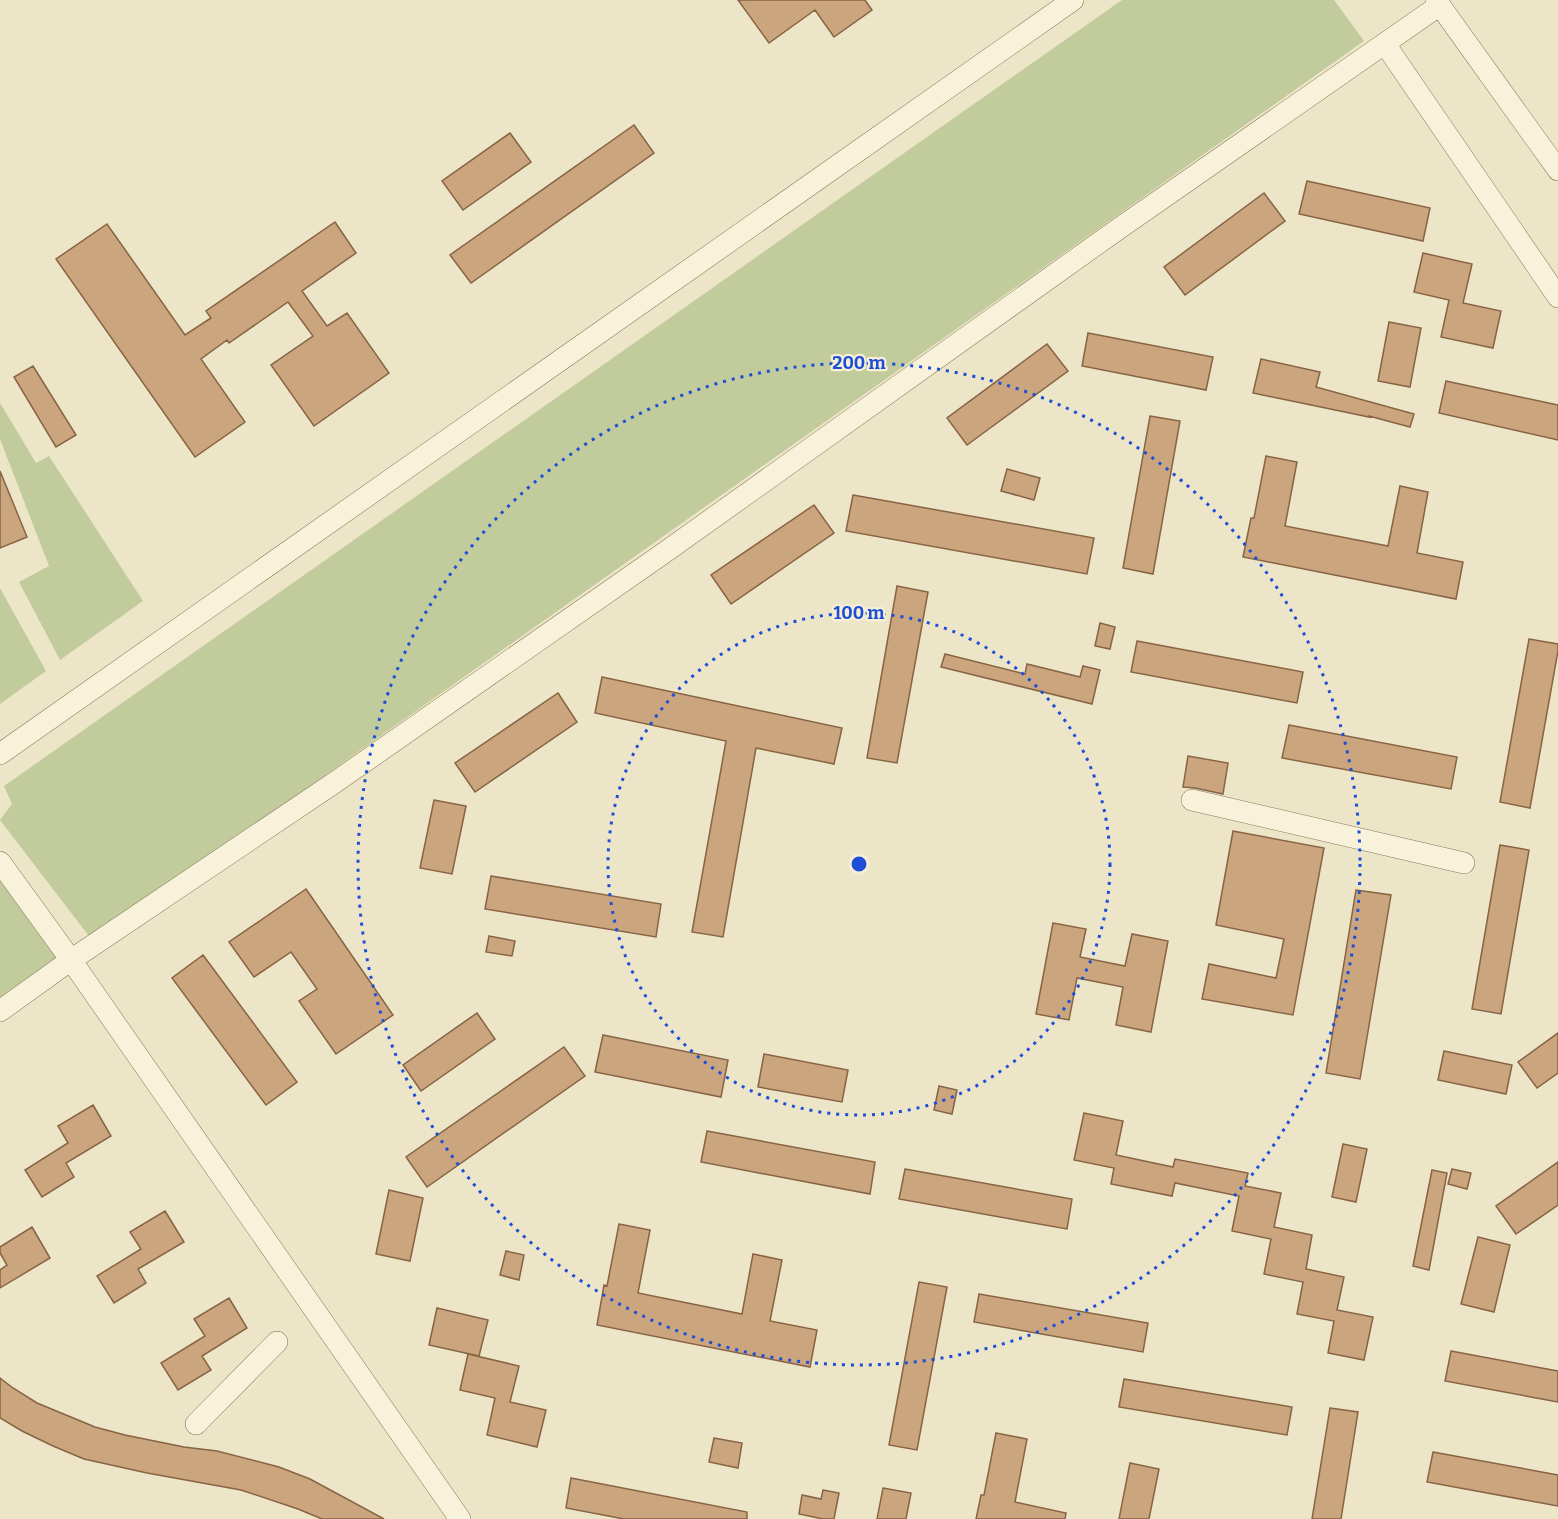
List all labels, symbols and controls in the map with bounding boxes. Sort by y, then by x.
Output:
text: 200 m [832,352,886,374]
text: 100 m [833,602,885,624]
centre of rings [849,854,869,874]

